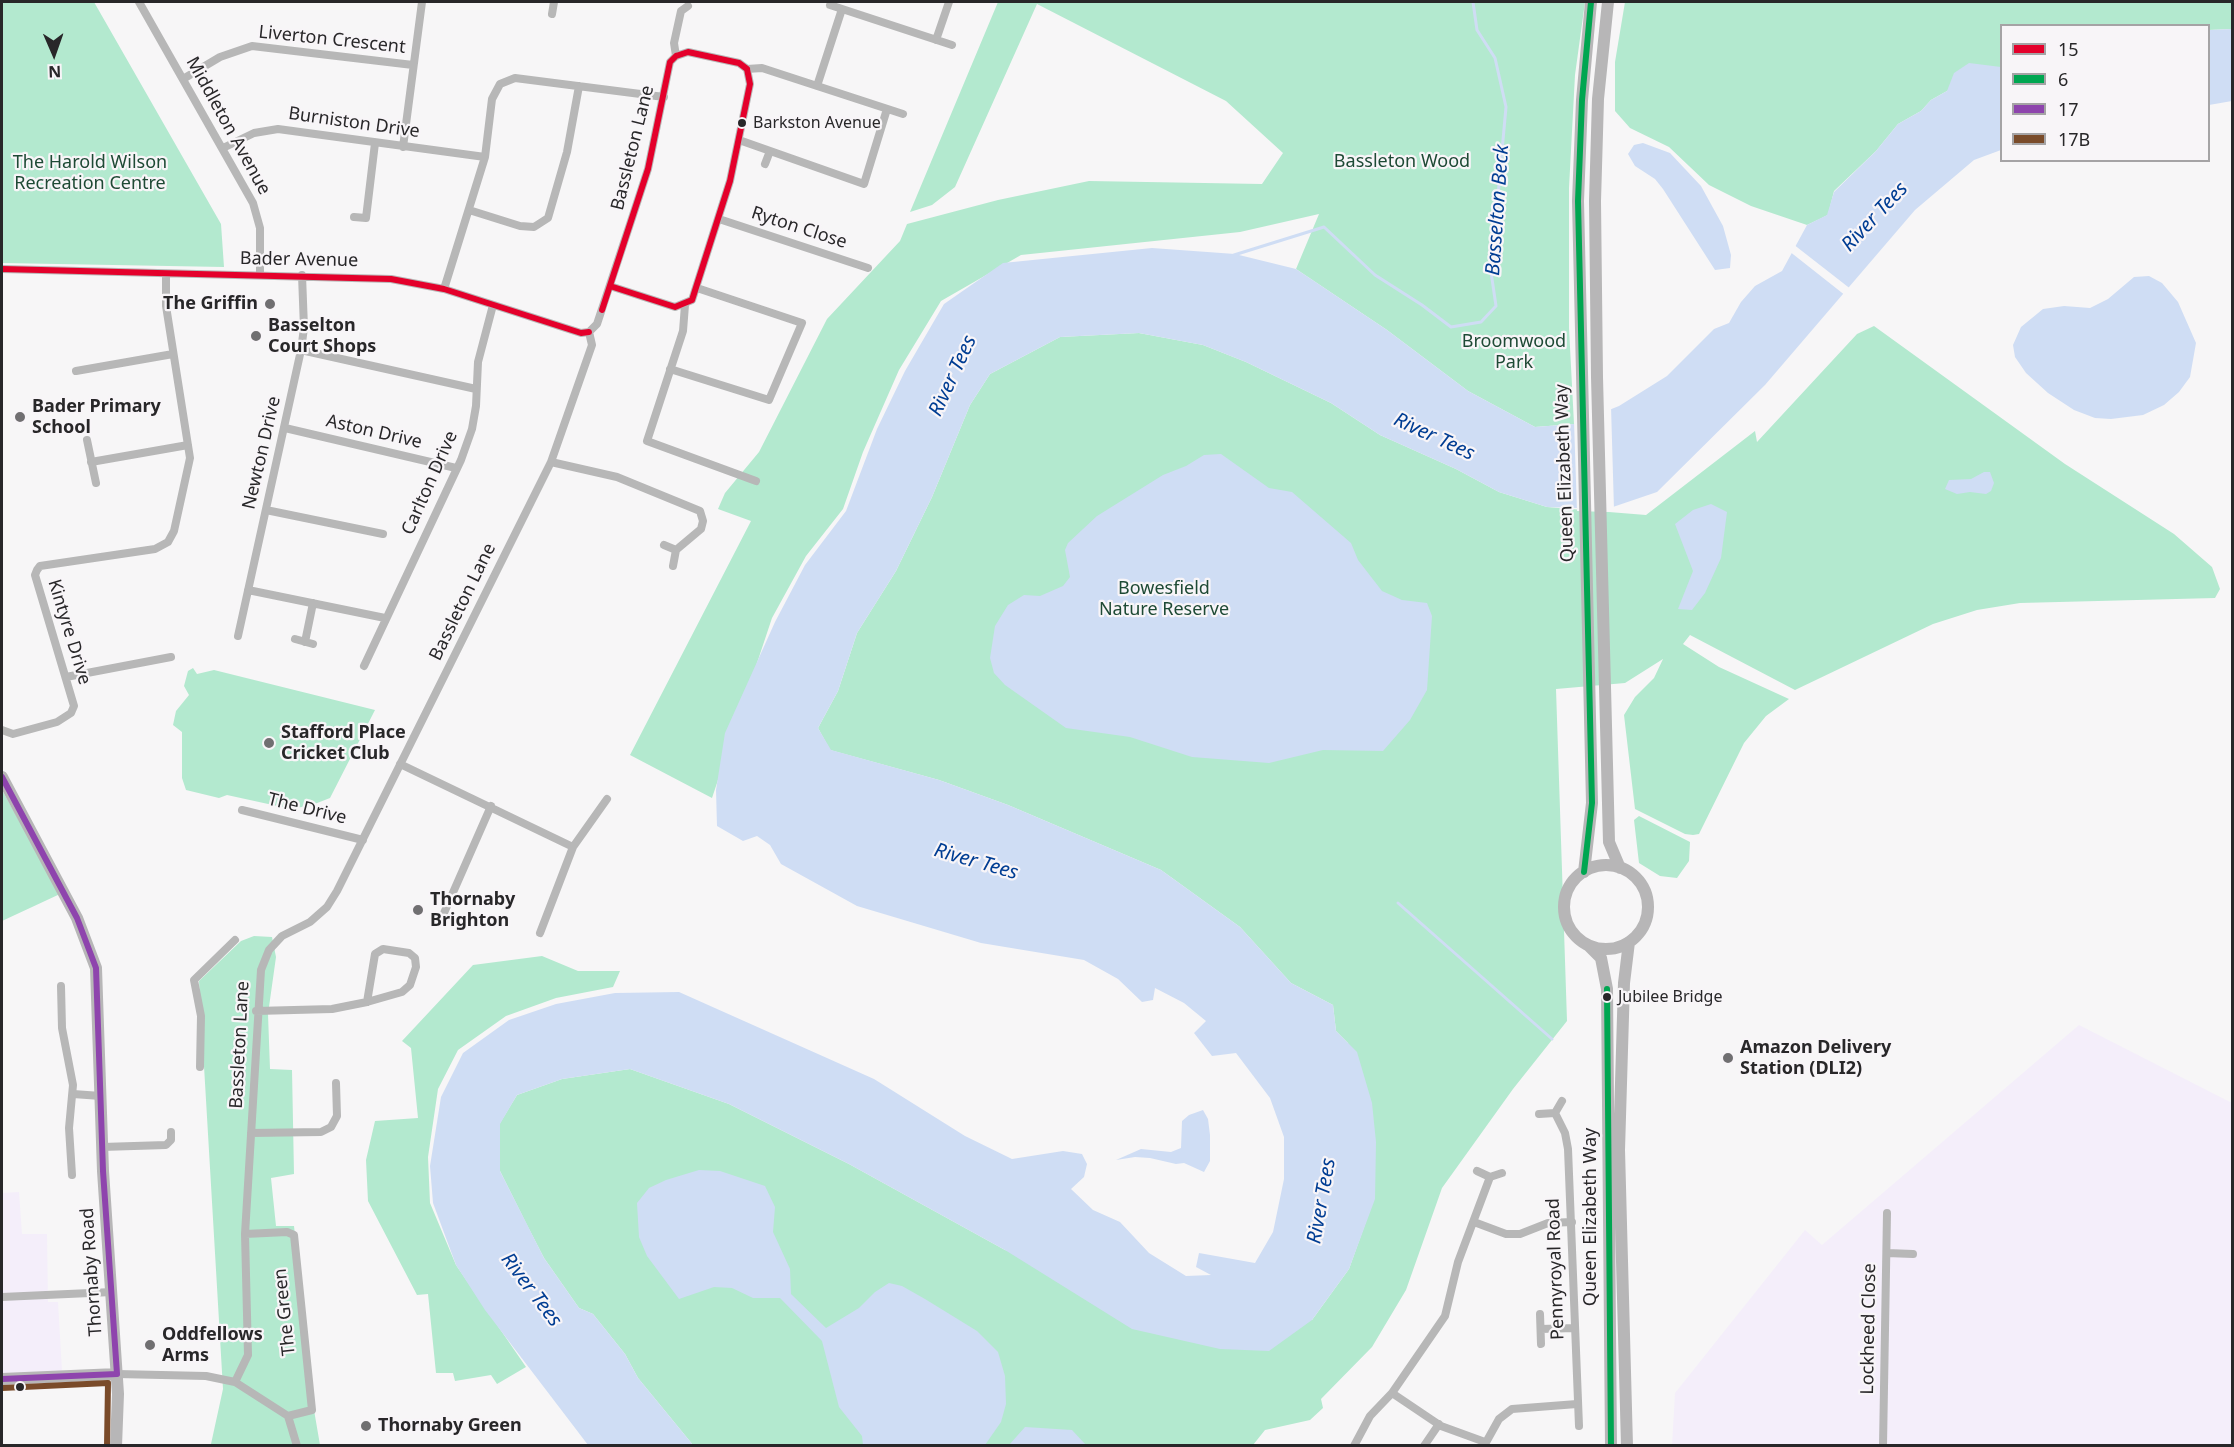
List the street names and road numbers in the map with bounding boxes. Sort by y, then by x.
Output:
street label: Liverton Crescent [257,22,407,58]
street label: Middleton Avenue [181,53,275,199]
street label: Bassleton Lane [607,83,659,213]
street label: Burniston Drive [287,103,421,143]
street label: Ryton Close [748,202,850,254]
street label: Bader Avenue [240,248,358,272]
street label: Queen Elizabeth Way [1551,384,1579,562]
street label: Newton Drive [239,394,285,512]
street label: Aston Drive [324,410,424,454]
street label: Carlton Drive [398,428,462,538]
street label: Bassleton Lane [425,540,501,664]
street label: Kintyre Drive [43,577,95,687]
street label: The Drive [265,789,349,829]
street label: Bassleton Lane [226,981,254,1109]
street label: Queen Elizabeth Way [1580,1128,1602,1306]
street label: Pennyroyal Road [1543,1198,1569,1340]
street label: Thornaby Road [77,1207,107,1337]
street label: Lockheed Close [1857,1263,1881,1395]
street label: The Green [270,1267,300,1357]

